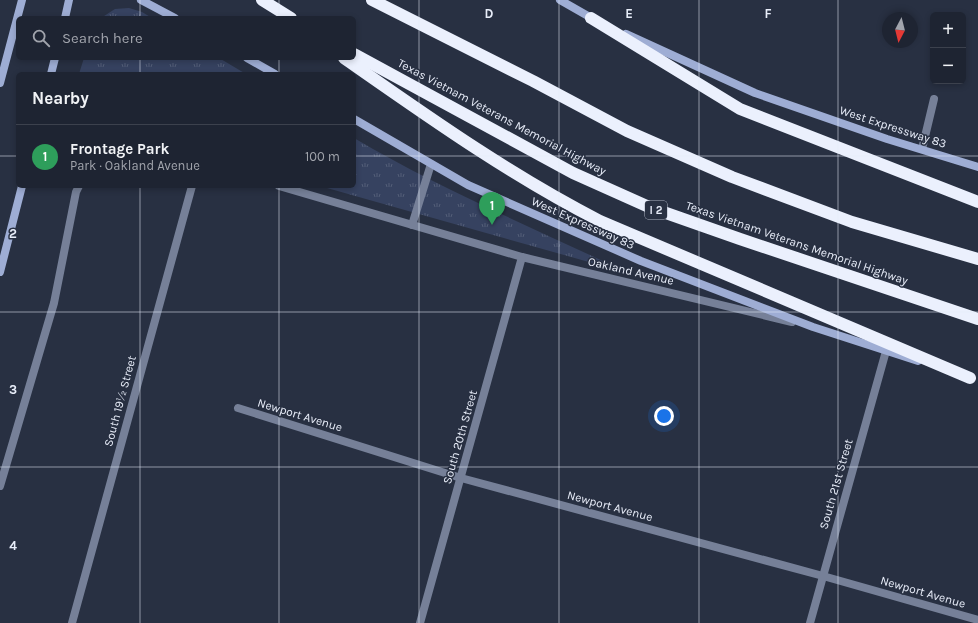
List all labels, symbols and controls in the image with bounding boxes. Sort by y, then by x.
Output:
text: D [485,6,494,21]
text: E [625,6,633,21]
text: F [764,6,772,21]
north arrow [882,12,918,48]
map controls [930,12,966,84]
button: + [930,12,966,48]
search box [16,16,356,60]
icon: search [30,27,52,49]
text: Search here [62,29,143,47]
button: − [930,48,966,84]
street label: Texas Vietnam Veterans Memorial Highway [395,56,609,178]
text: Nearby [32,88,89,108]
street label: West Expressway 83 [838,103,948,151]
text: Frontage Park [70,140,169,158]
text: 1 [43,149,47,164]
text: 100 m [305,149,340,164]
text: Park · Oakland Avenue [70,158,200,173]
pin: 1 [479,192,505,225]
street label: West Expressway 83 [529,194,637,252]
street label: Texas Vietnam Veterans Memorial Highway [684,198,910,288]
road number: I 2 [645,201,667,219]
text: 2 [9,226,17,241]
street label: Oakland Avenue [587,254,675,288]
street label: South 19½ Street [101,354,139,448]
text: 3 [9,382,17,397]
street label: South 20th Street [440,388,480,486]
street label: Newport Avenue [256,395,344,435]
your location [654,406,674,426]
street label: South 21st Street [816,437,856,531]
street label: Newport Avenue [566,488,654,524]
text: 4 [9,538,17,553]
street label: Newport Avenue [879,573,967,611]

